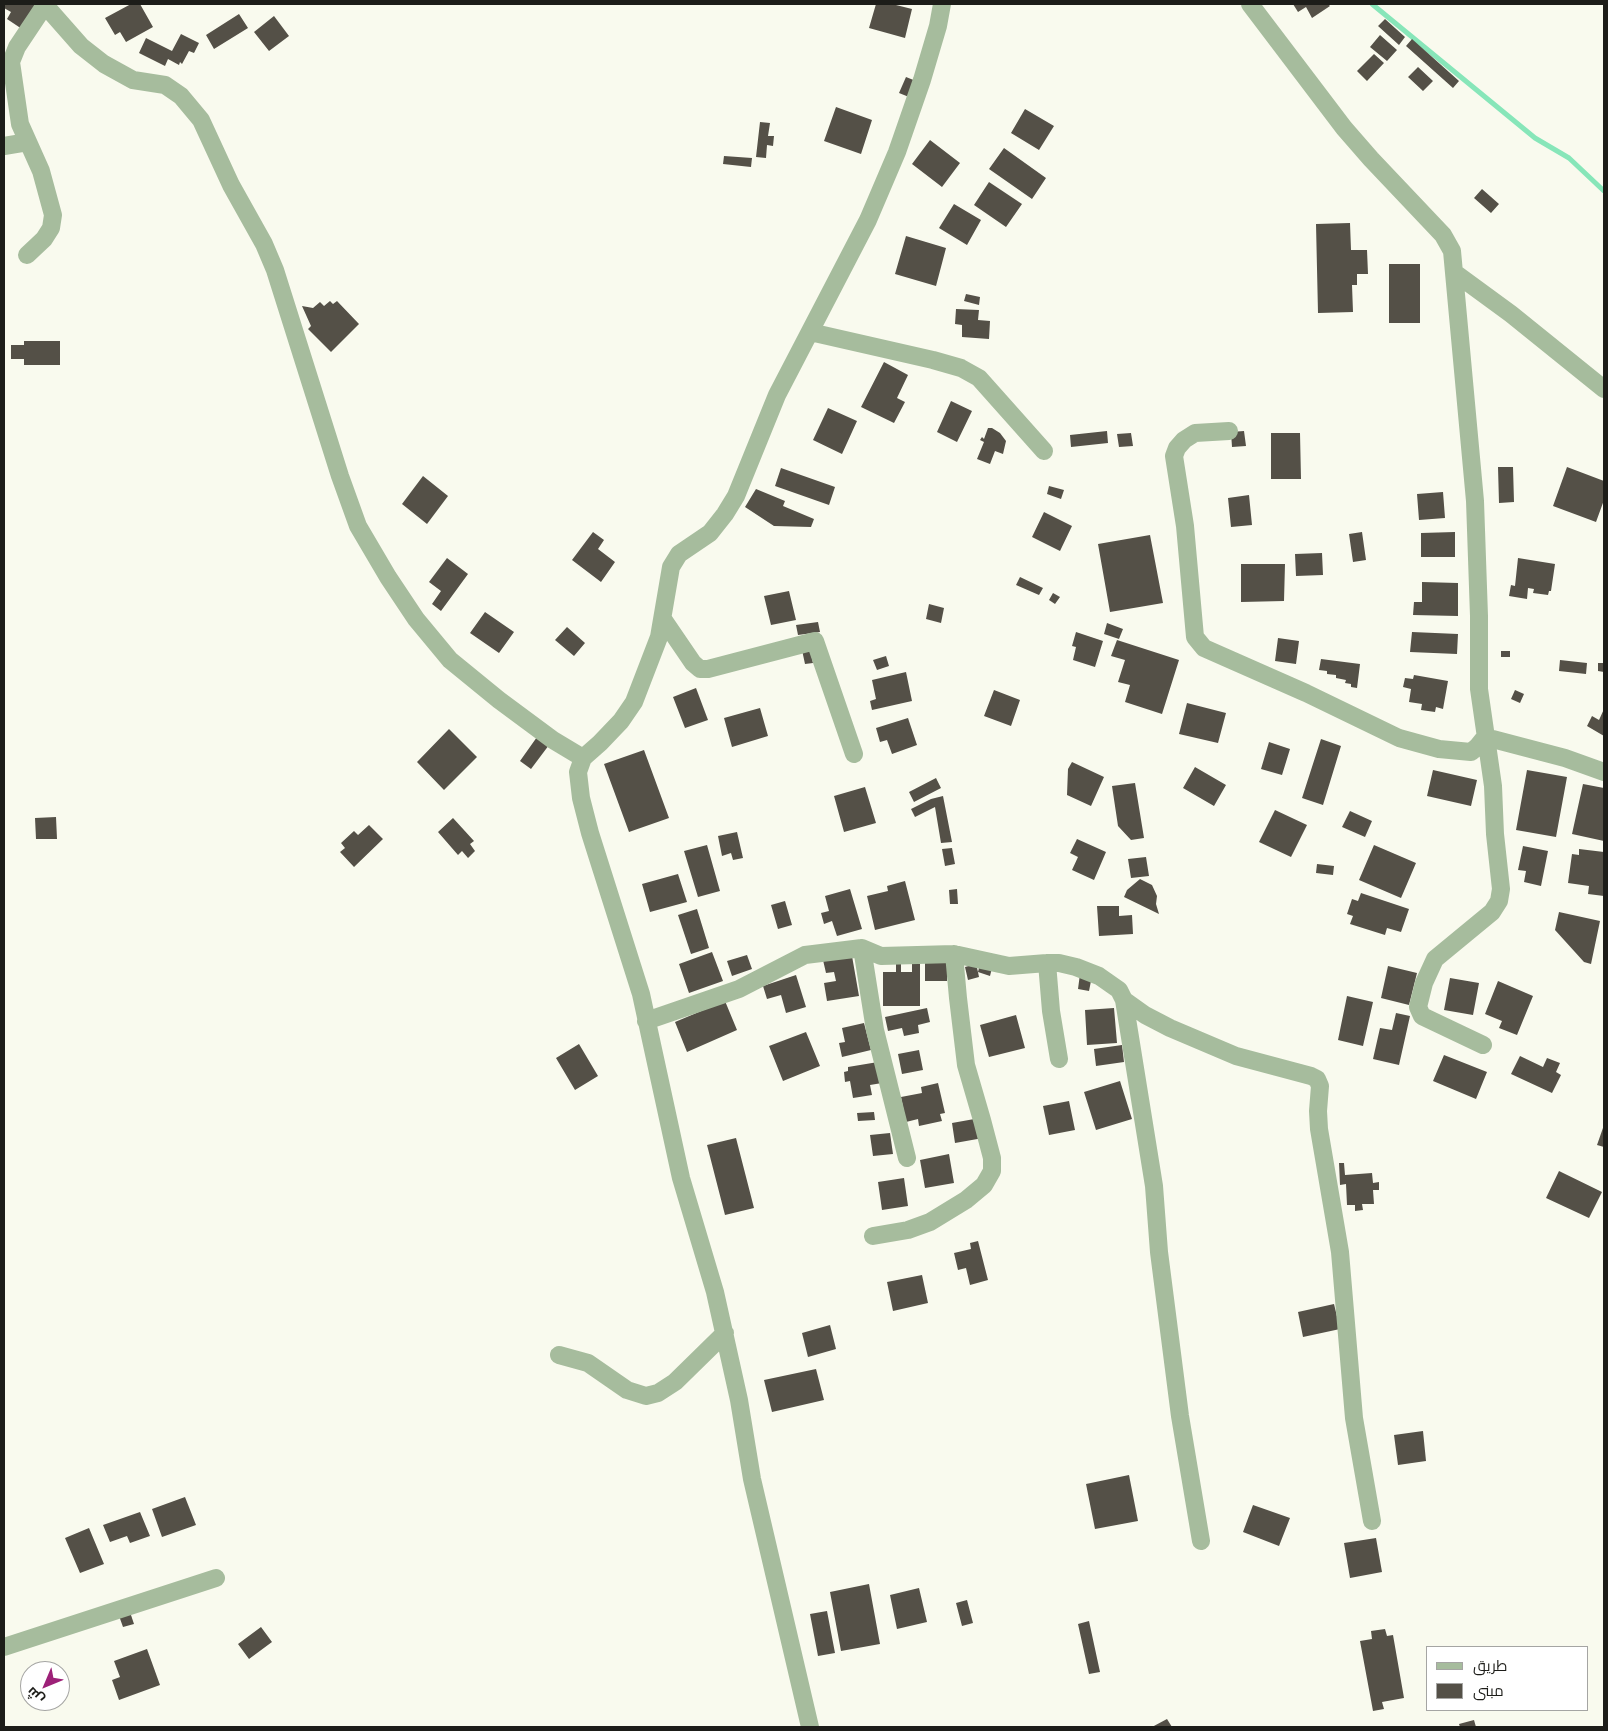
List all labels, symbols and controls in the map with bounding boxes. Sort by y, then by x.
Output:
legend [1426,1646,1588,1711]
text: طريق [1473,1656,1507,1675]
north arrow [20,1661,70,1711]
text: مبنى [1473,1681,1504,1700]
text: ش [22,1683,48,1709]

